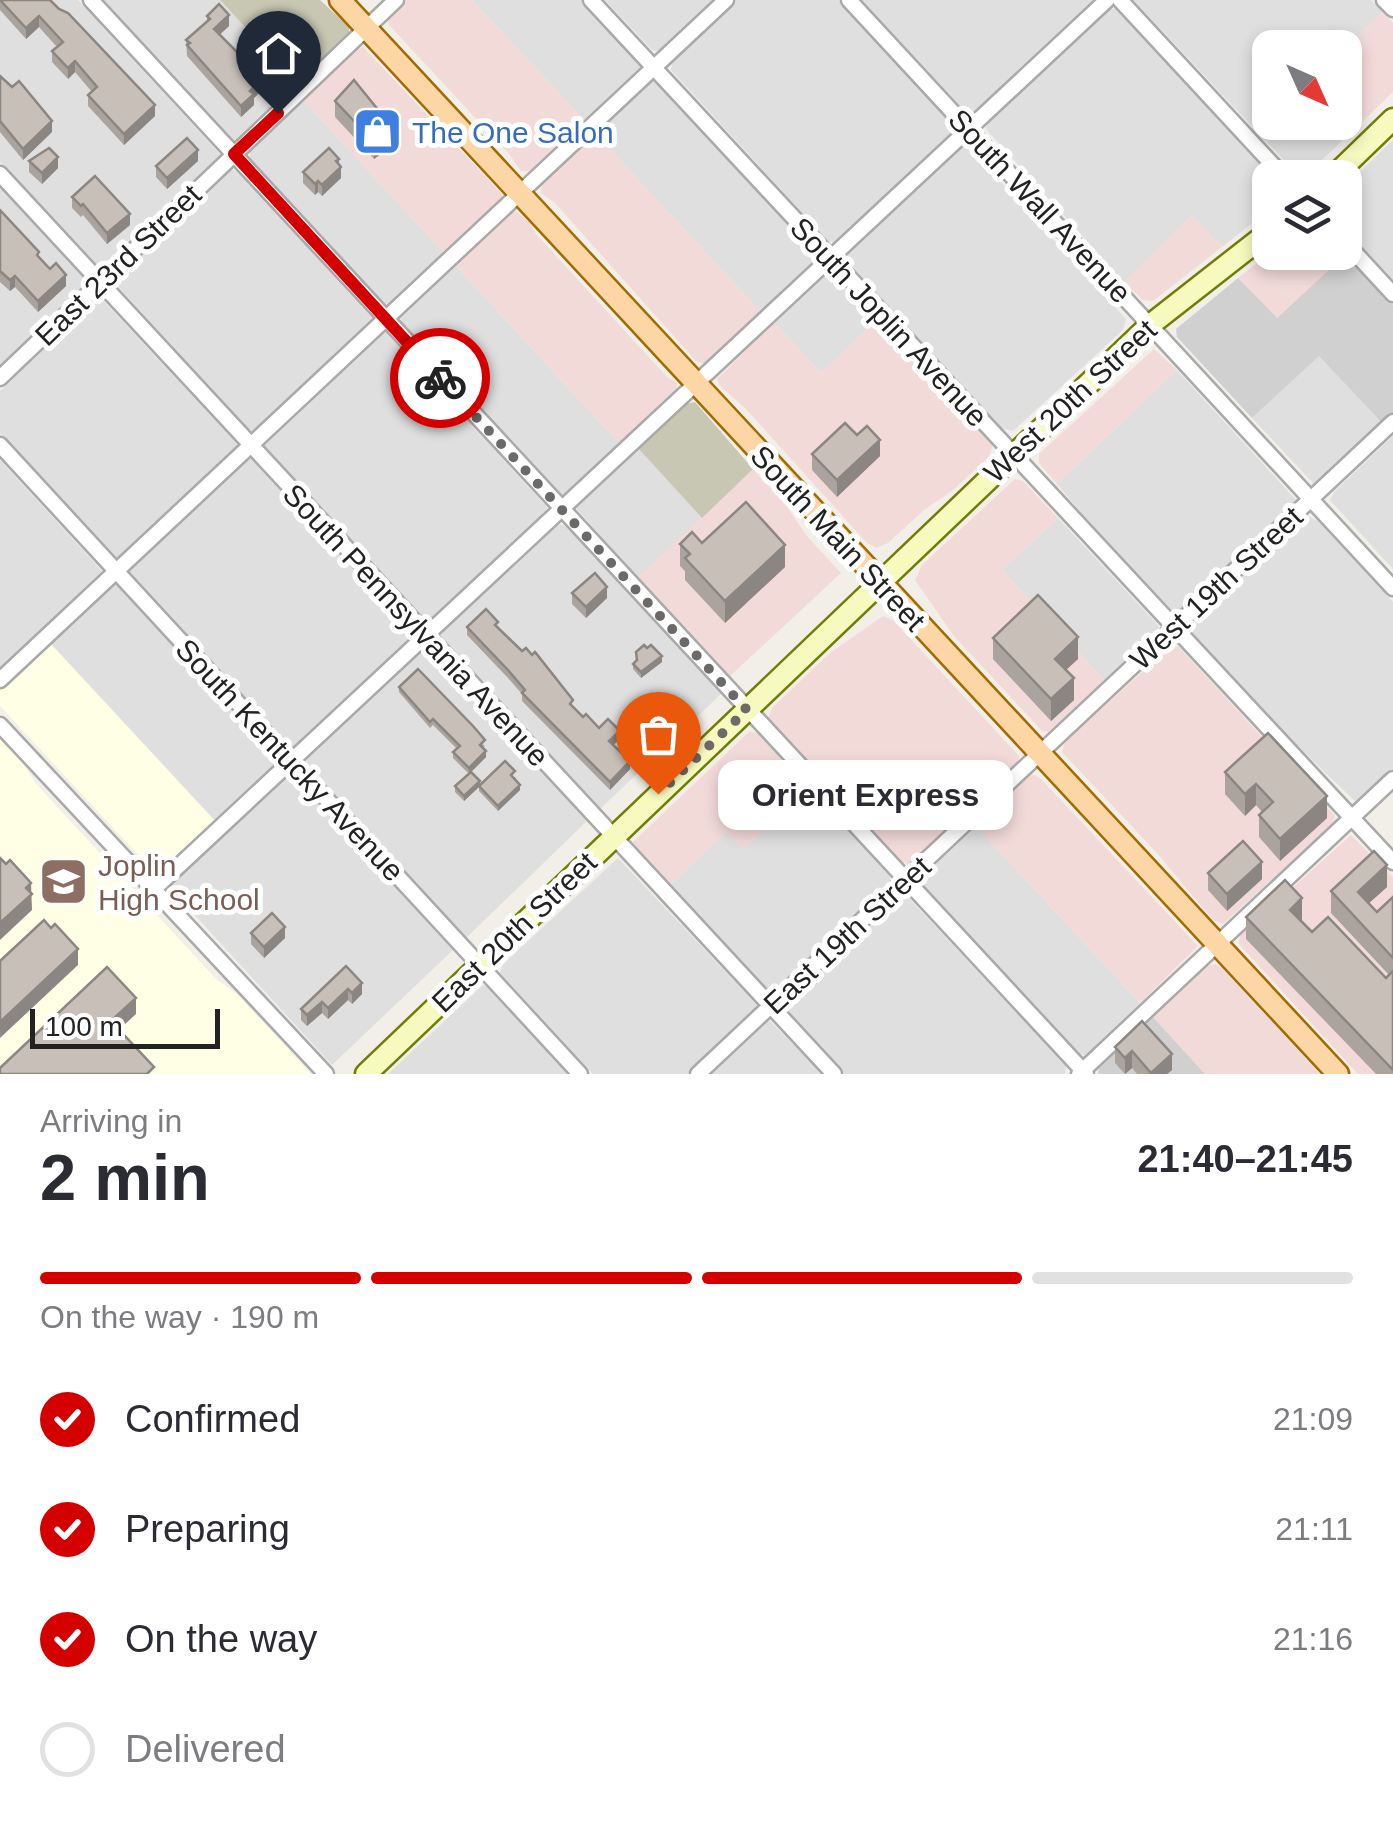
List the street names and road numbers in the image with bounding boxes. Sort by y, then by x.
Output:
street label: South Wall Avenue [942,103,1138,309]
street label: East 23rd Street [29,177,208,352]
street label: South Joplin Avenue [784,211,994,433]
street label: West 20th Street [977,312,1163,489]
street label: South Main Street [744,439,932,638]
street label: South Pennsylvania Avenue [277,477,555,773]
street label: West 19th Street [1123,499,1309,676]
street label: South Kentucky Avenue [169,632,411,888]
street label: East 20th Street [425,845,603,1019]
street label: East 19th Street [757,849,937,1020]

